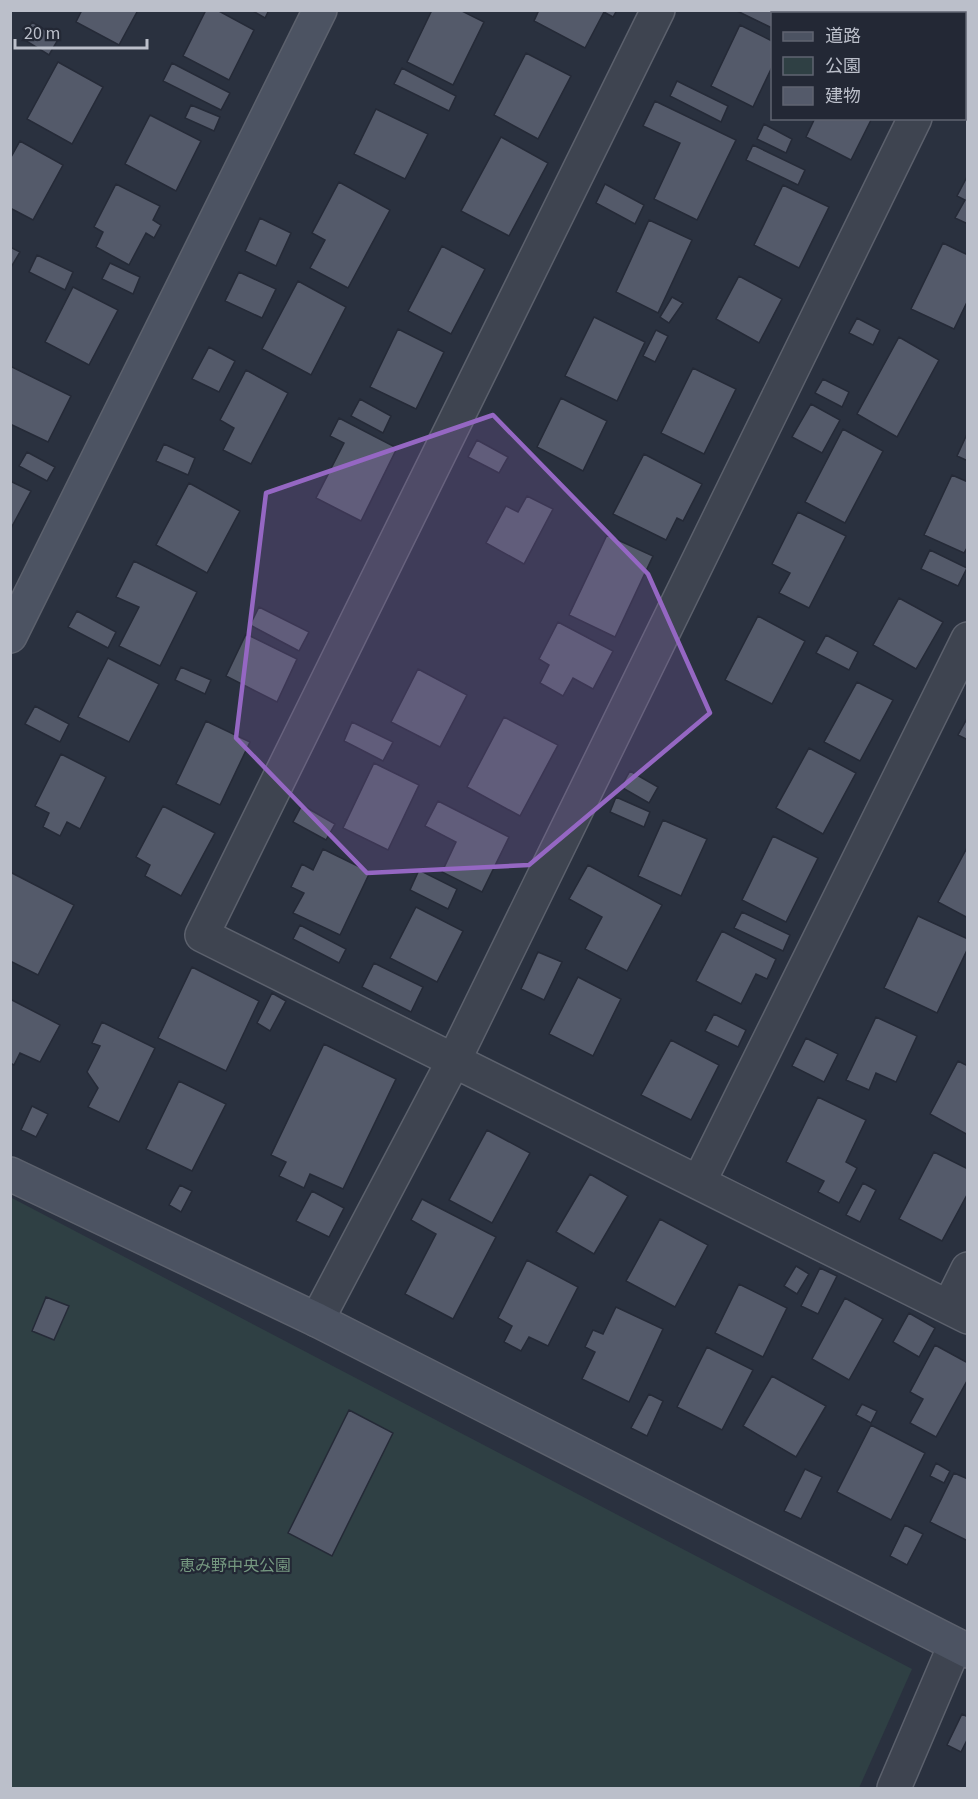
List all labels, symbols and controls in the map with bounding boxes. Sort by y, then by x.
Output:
scale bar [15,12,147,50]
legend [771,12,966,120]
text: 20 m [24,21,60,46]
text: 道路 [825,24,861,49]
text: 公園 [825,54,861,79]
text: 建物 [825,84,861,109]
park label: 恵み野中央公園 [179,1555,291,1577]

